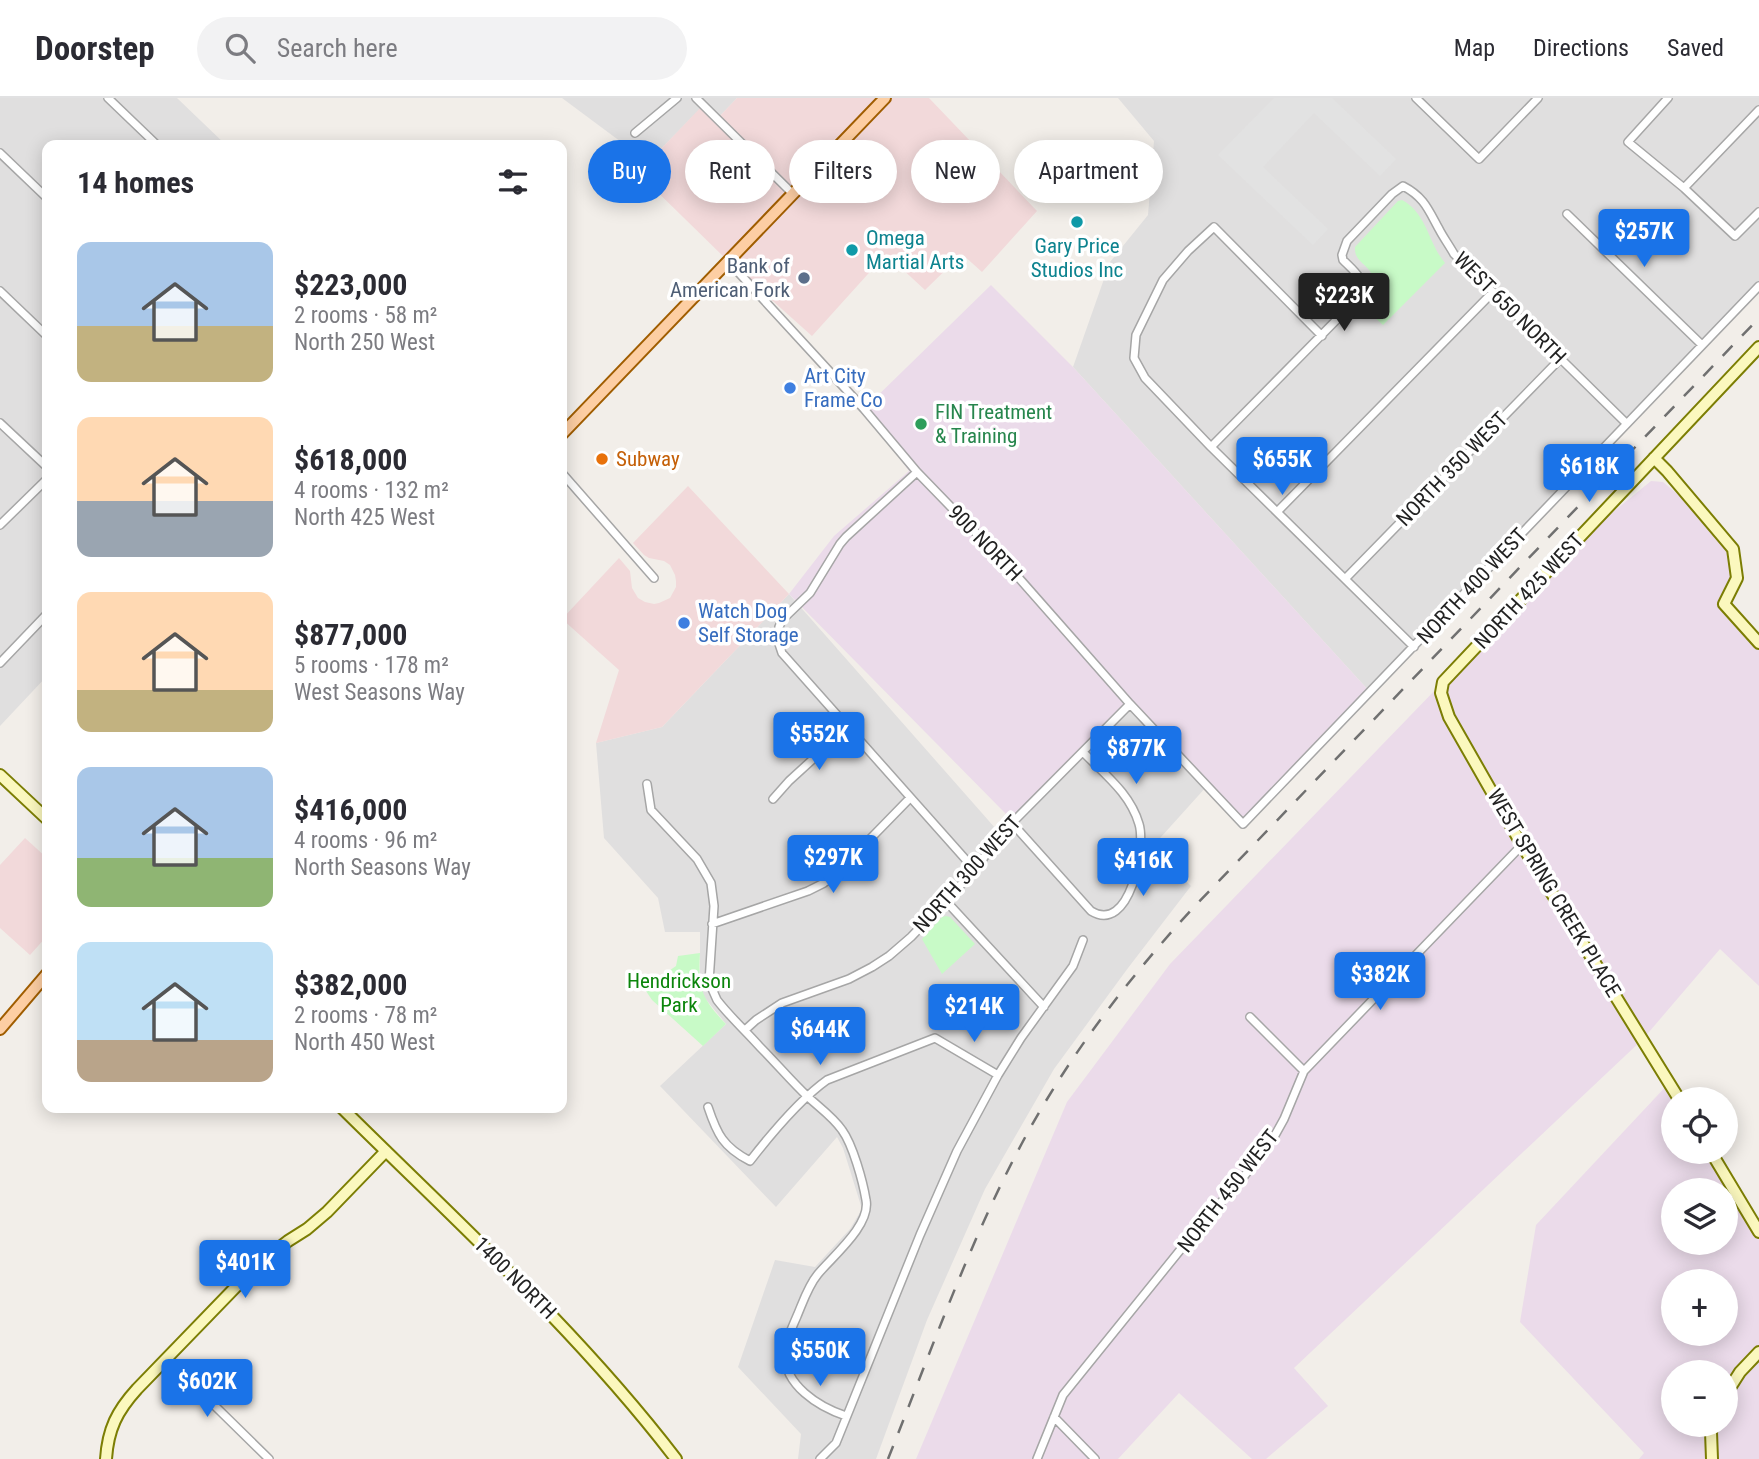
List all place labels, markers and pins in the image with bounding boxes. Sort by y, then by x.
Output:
pin: $257K [1595,209,1693,269]
marker: Gary Price Studios Inc [1069,214,1085,230]
place label: Omega Martial Arts [866,226,964,274]
place label: Gary Price Studios Inc [1031,234,1123,282]
marker: Omega Martial Arts [844,242,860,258]
place label: Bank of American Fork [670,254,791,302]
marker: Bank of American Fork [796,270,812,286]
pin: $223K [1295,274,1393,333]
place label: Art City Frame Co [804,364,883,412]
marker: Art City Frame Co [782,380,798,396]
place label: FIN Treatment & Training [935,400,1052,448]
marker: FIN Treatment & Training [913,416,929,432]
pin: $655K [1233,438,1331,497]
pin: $618K [1540,444,1638,504]
place label: Subway [616,447,680,471]
marker: Subway [594,451,610,467]
place label: Watch Dog Self Storage [698,599,799,647]
marker: Watch Dog Self Storage [676,615,692,631]
pin: $552K [770,712,868,772]
pin: $877K [1087,726,1185,786]
pin: $297K [784,836,882,895]
pin: $416K [1094,838,1192,898]
pin: $382K [1331,953,1429,1012]
pin: $214K [925,984,1023,1044]
pin: $644K [771,1007,869,1067]
pin: $401K [196,1240,294,1300]
pin: $550K [771,1328,869,1388]
pin: $602K [158,1360,256,1419]

